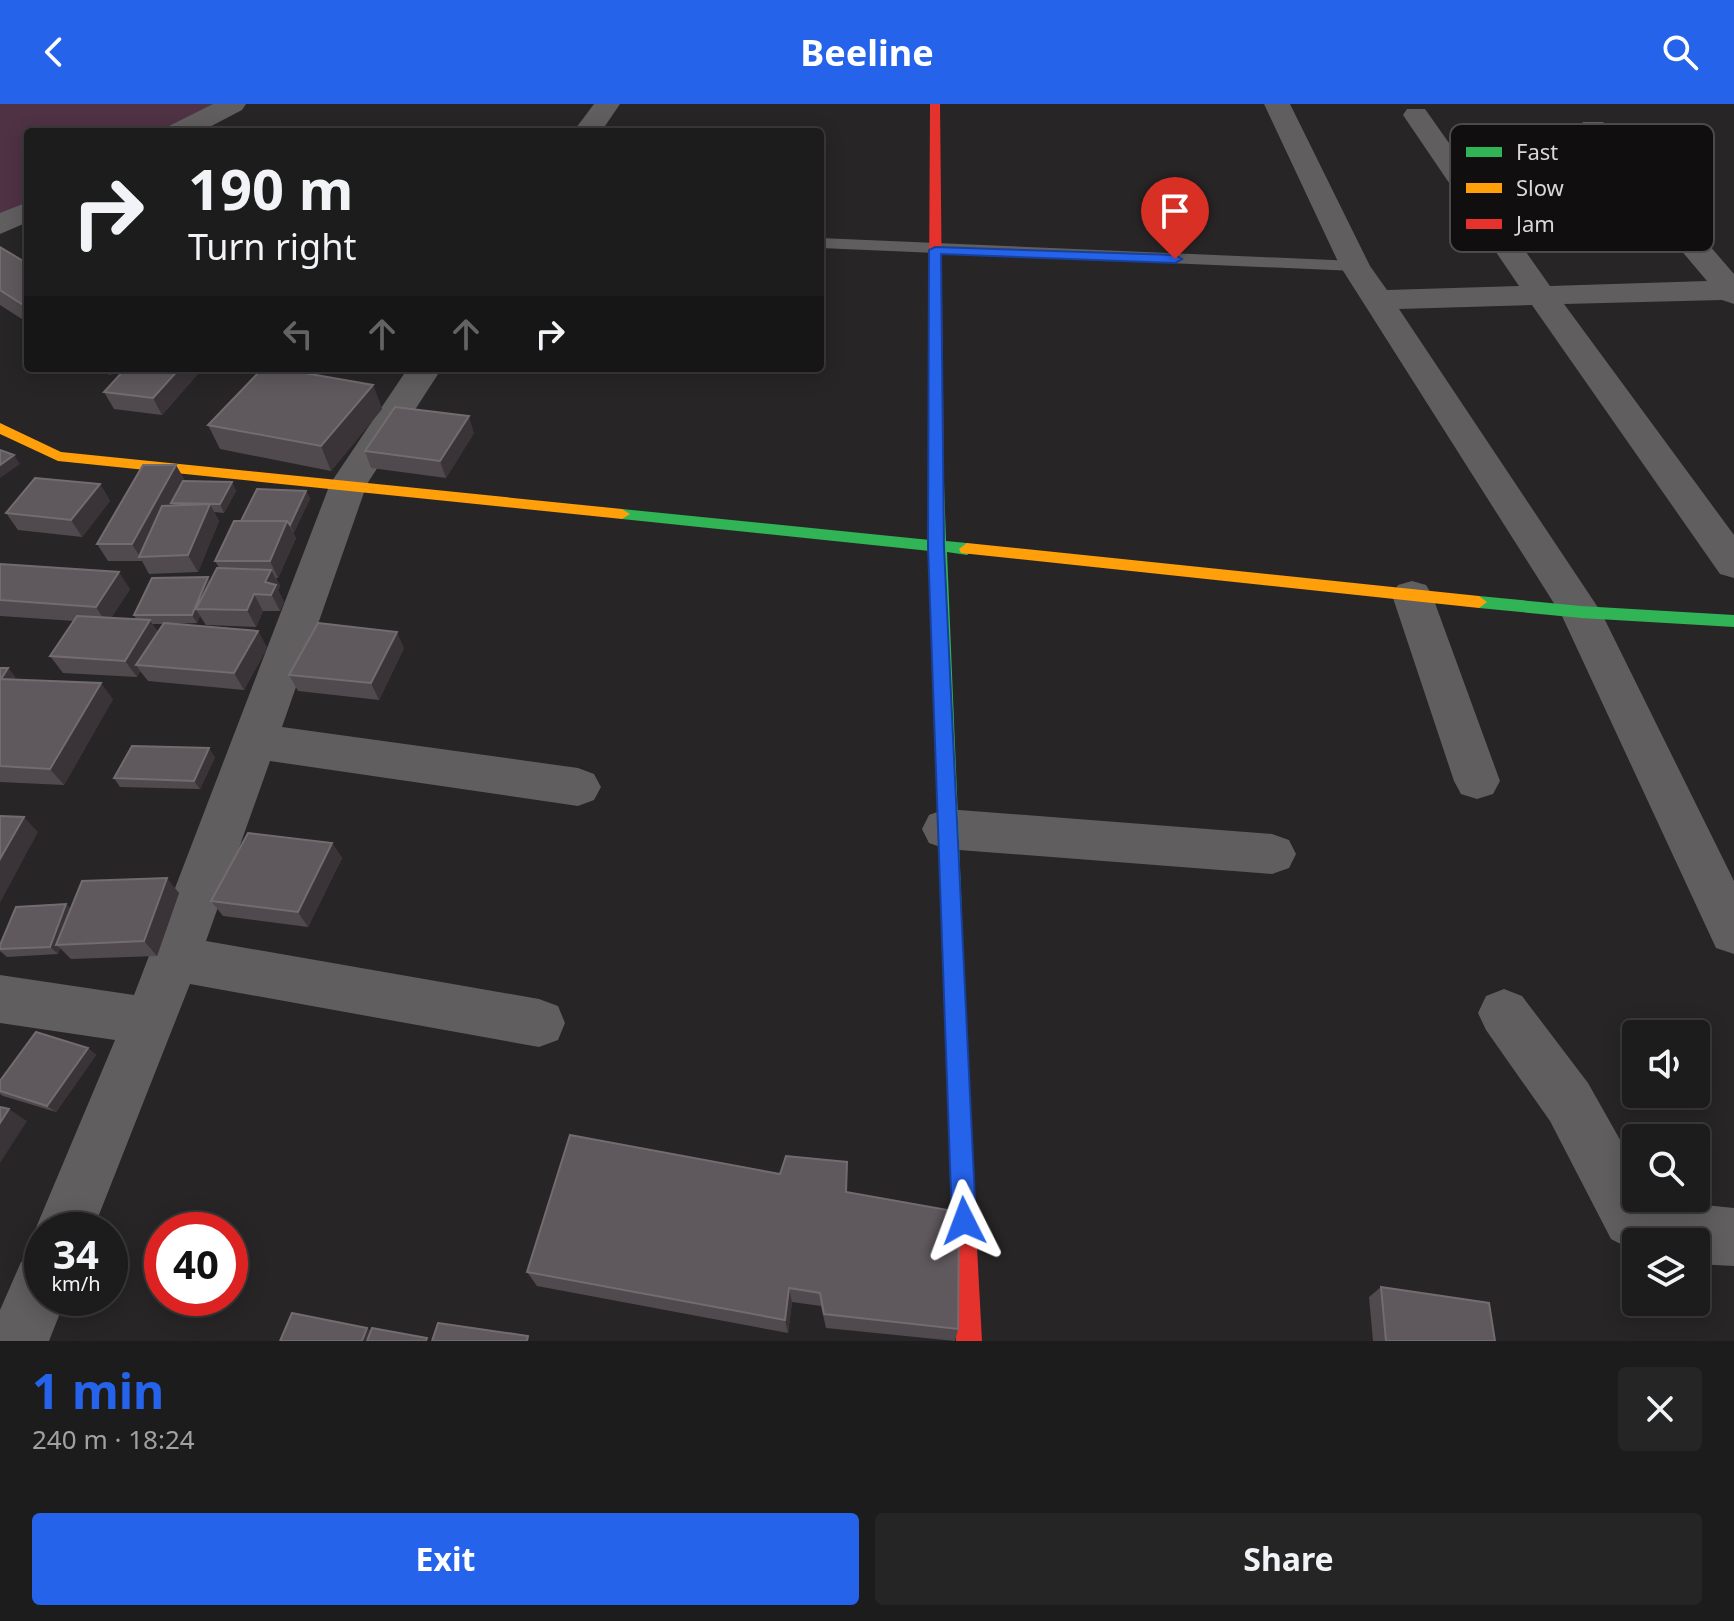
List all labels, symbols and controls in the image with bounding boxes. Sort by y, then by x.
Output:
text: Beeline [800,28,934,77]
icon: back [32,30,76,74]
icon: search [1658,30,1702,74]
legend [1450,124,1714,252]
text: Fast [1516,136,1558,166]
text: 190 m [188,150,353,226]
icon: right [56,160,160,264]
text: Slow [1516,172,1565,202]
pin [1141,177,1209,259]
icon: arrive [1153,189,1197,233]
text: Jam [1514,208,1555,238]
text: Turn right [188,222,356,271]
icon: left [276,312,320,356]
icon: ahead [360,312,404,356]
icon: ahead [444,312,488,356]
icon: right [528,312,572,356]
map controls [1622,1020,1710,1316]
button: sound [1622,1020,1710,1108]
button: search [1622,1124,1710,1212]
position arrow [922,1179,1006,1263]
speed limit sign: 40 [144,1212,248,1316]
text: 34 [53,1226,99,1281]
button: layers [1622,1228,1710,1316]
text: km/h [51,1270,101,1297]
text: 1 min [32,1358,164,1423]
button: close [1618,1367,1702,1451]
text: 240 m · 18:24 [32,1421,195,1457]
button: Exit [32,1513,859,1605]
button: Share [875,1513,1702,1605]

